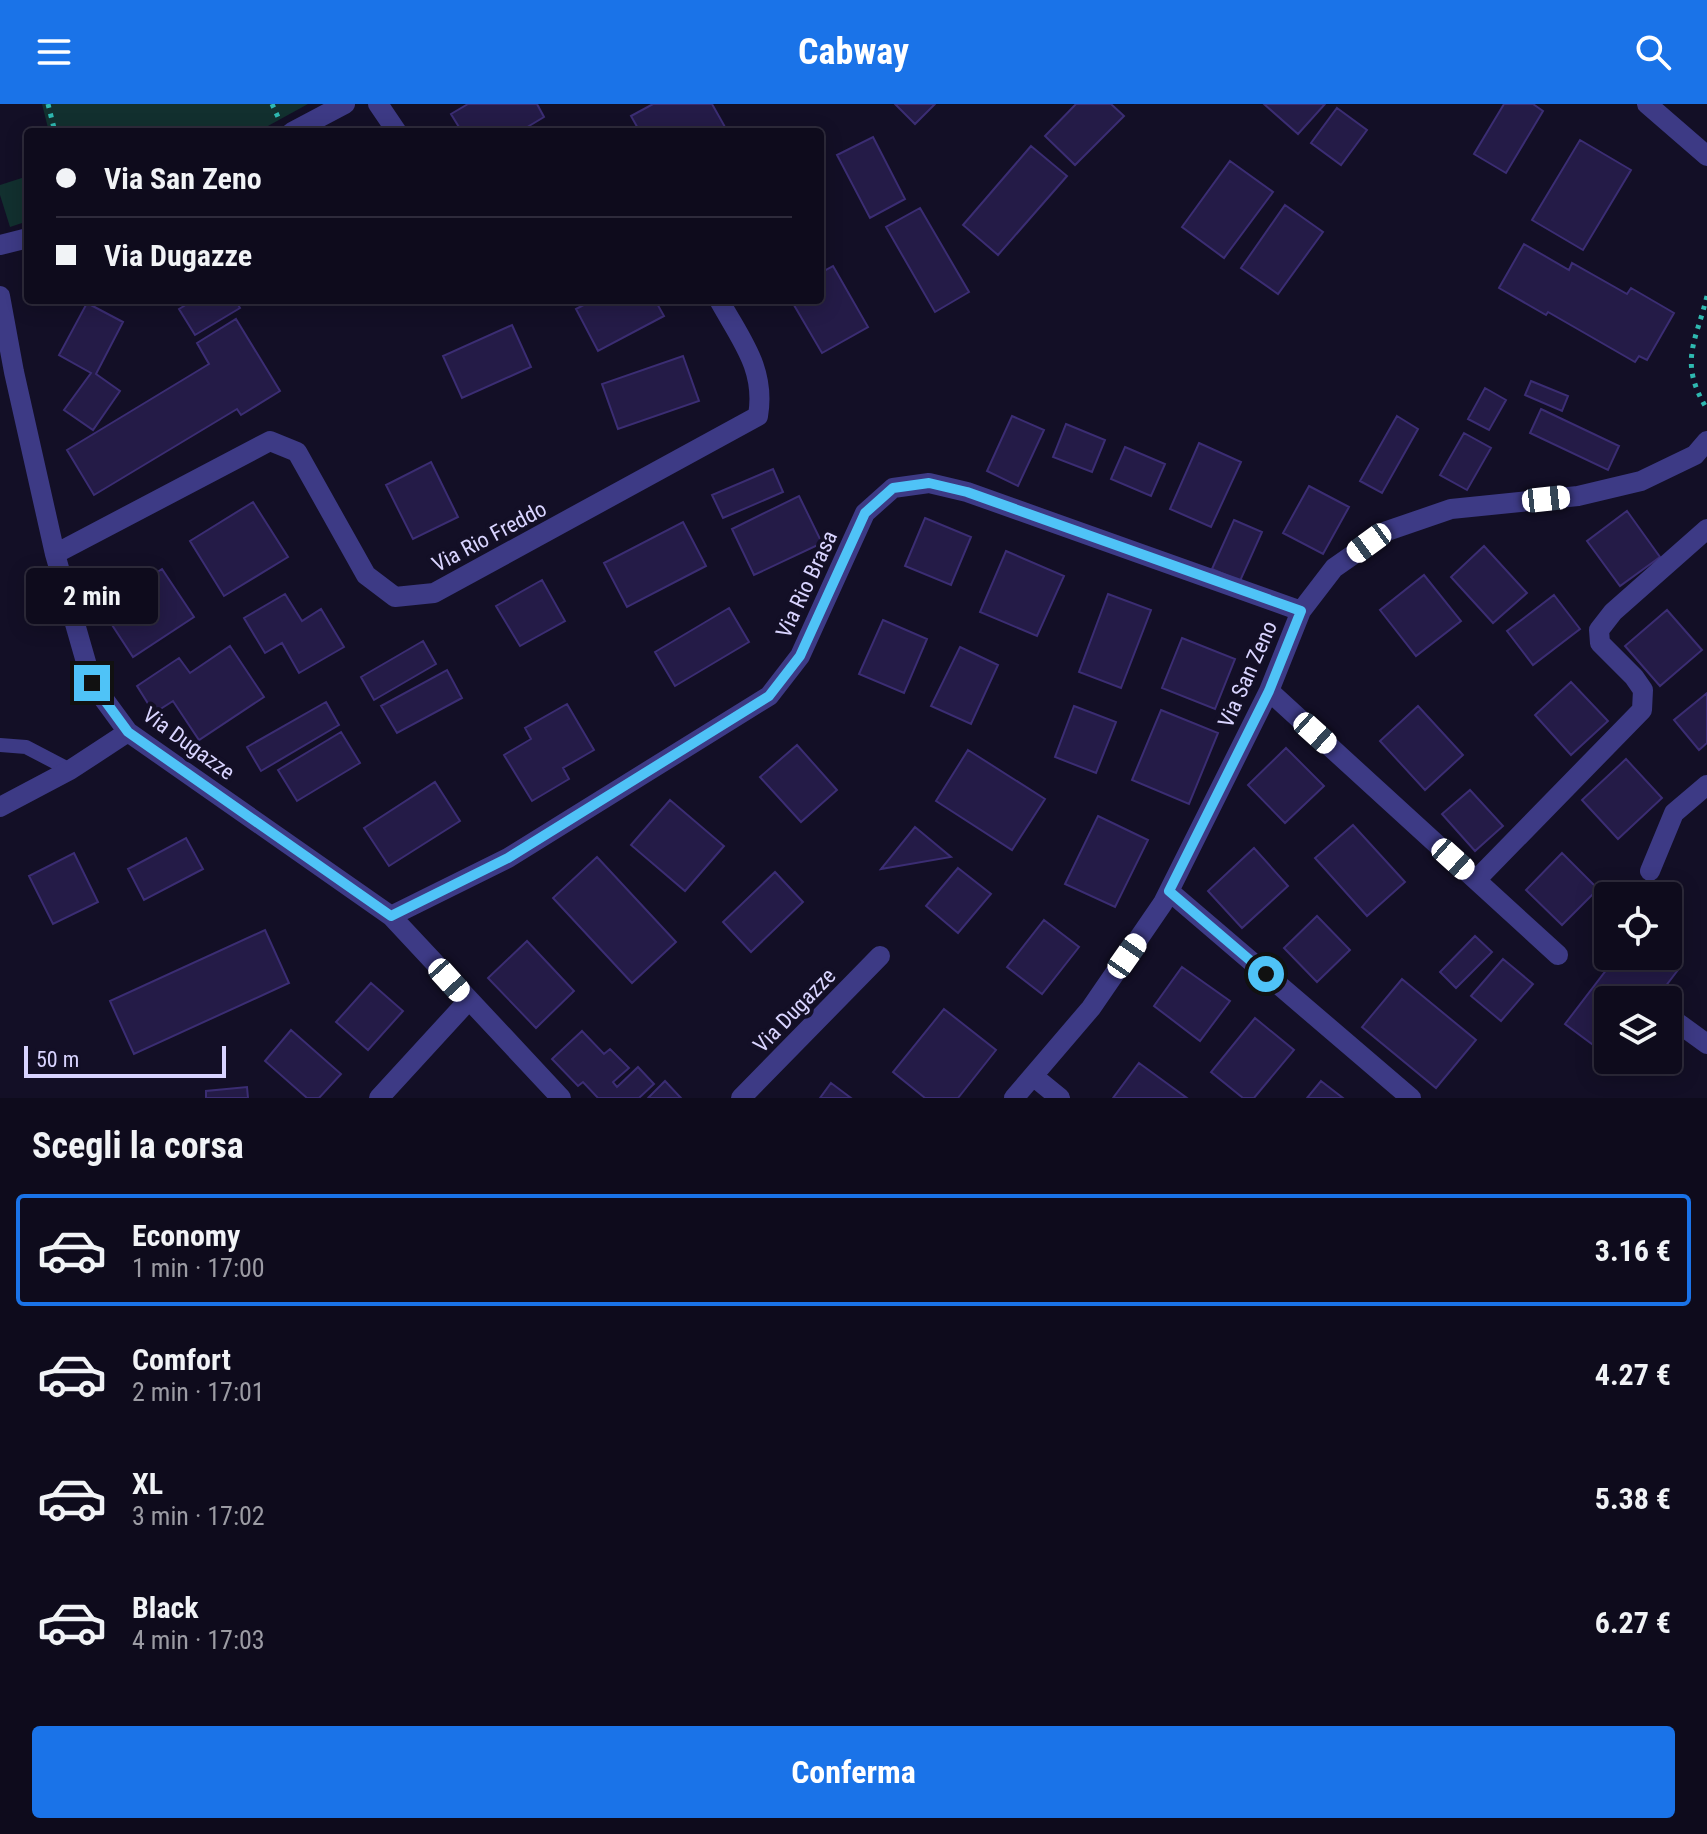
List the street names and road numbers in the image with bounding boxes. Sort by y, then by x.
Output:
street label: Via Rio Freddo [428,496,551,577]
street label: Via Rio Brasa [771,527,842,642]
street label: Via San Zeno [1213,617,1282,731]
street label: Via Dugazze [138,702,239,785]
street label: Via Dugazze [748,963,841,1058]

